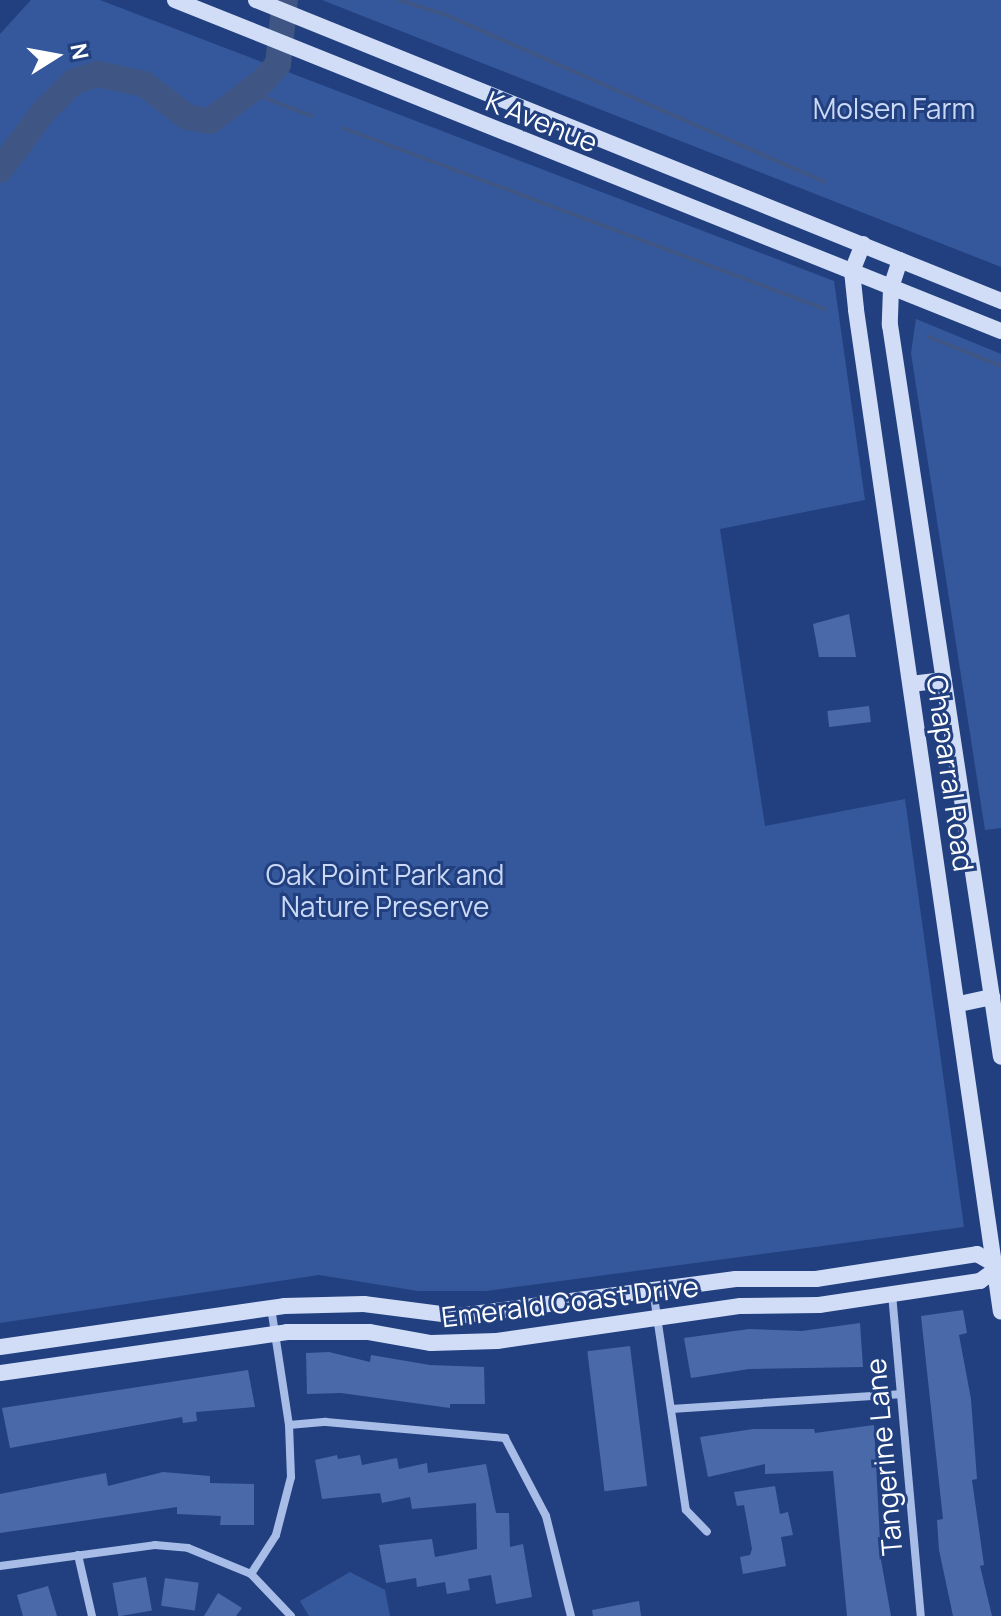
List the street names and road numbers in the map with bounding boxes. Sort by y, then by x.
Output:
street label: K Avenue [481,83,603,159]
street label: Chaparral Road [921,673,981,873]
street label: Emerald Coast Drive [439,1269,701,1333]
street label: Tangerine Lane [858,1357,908,1557]

